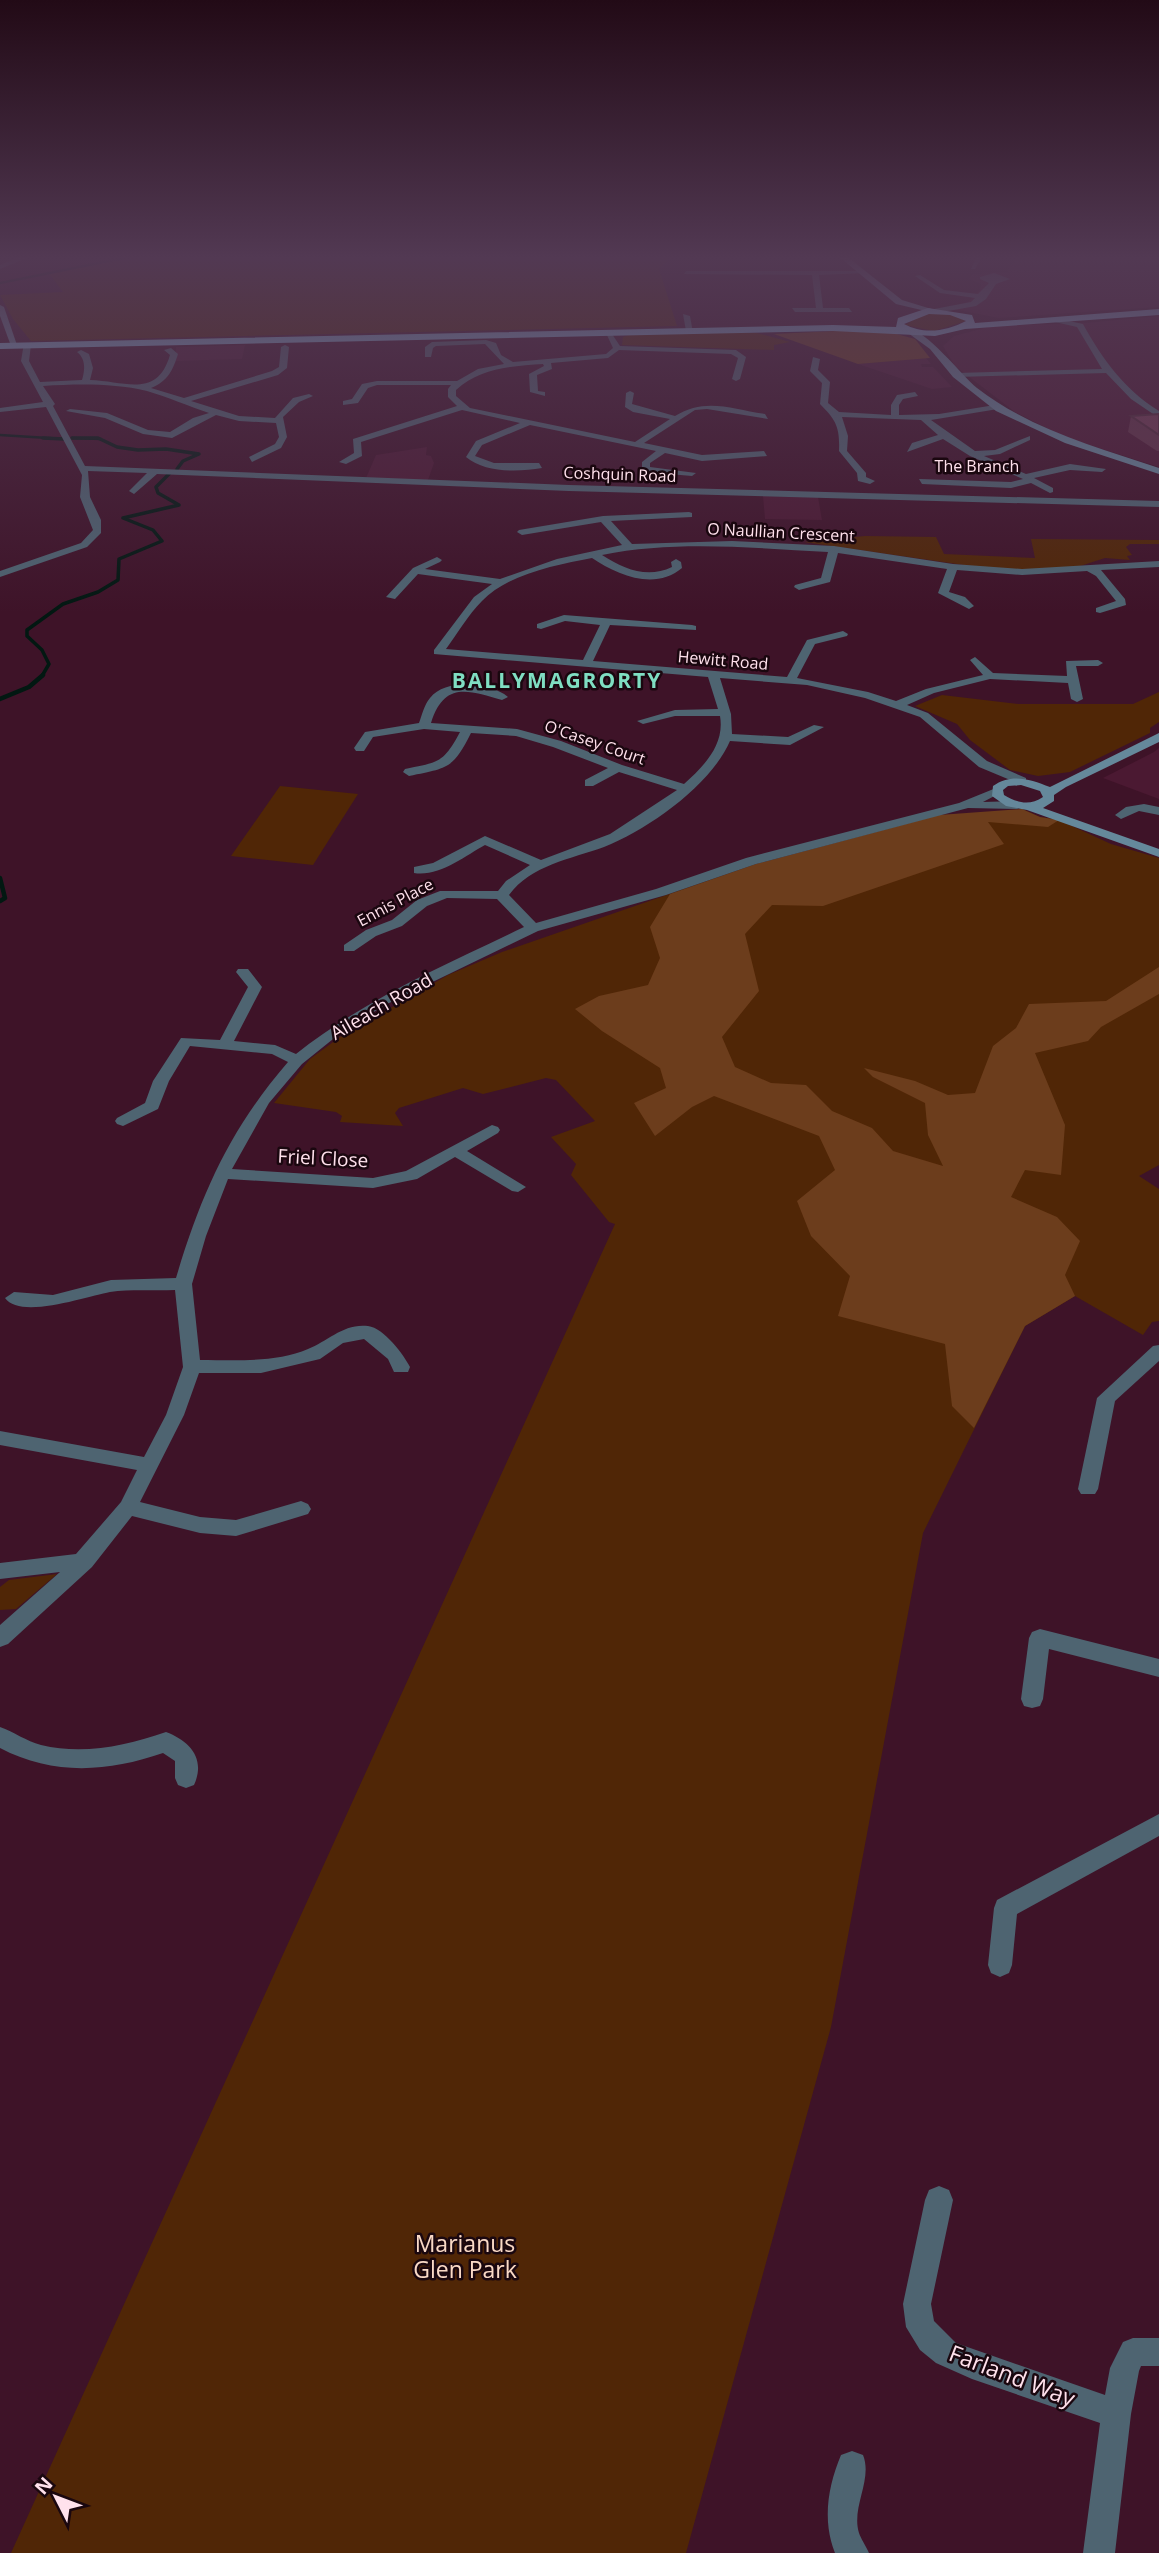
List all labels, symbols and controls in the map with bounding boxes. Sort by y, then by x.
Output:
street label: The Branch [935,455,1019,477]
street label: Coshquin Road [563,461,677,487]
street label: O Naullian Crescent [707,517,856,547]
street label: Hewitt Road [677,645,769,675]
district label: BALLYMAGRORTY [452,666,662,694]
street label: O'Casey Court [542,714,649,770]
street label: Ennis Place [353,873,437,931]
street label: Aileach Road [325,966,437,1046]
street label: Friel Close [277,1143,369,1173]
park label: Marianus Glen Park [413,2227,517,2285]
street label: Farland Way [945,2336,1080,2414]
north arrow [21,2462,91,2532]
text: N [29,2471,58,2500]

